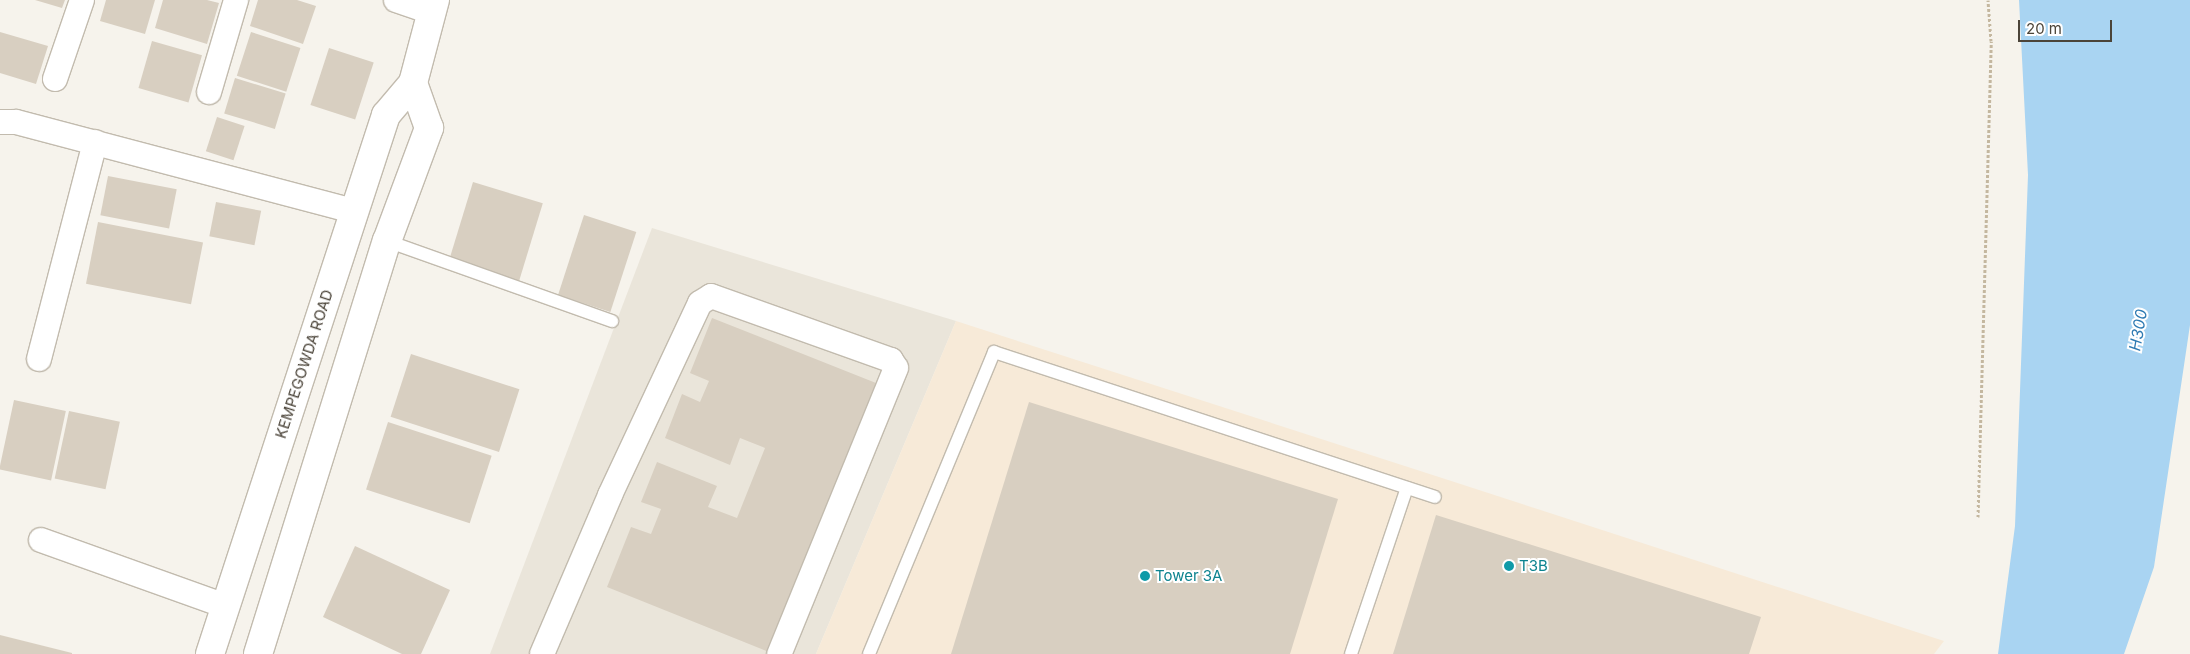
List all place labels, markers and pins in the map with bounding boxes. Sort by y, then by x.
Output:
place label: T3B [1519,557,1548,575]
marker: T3B [1503,560,1515,572]
place label: Tower 3A [1155,567,1222,585]
marker: Tower 3A [1139,570,1151,582]

